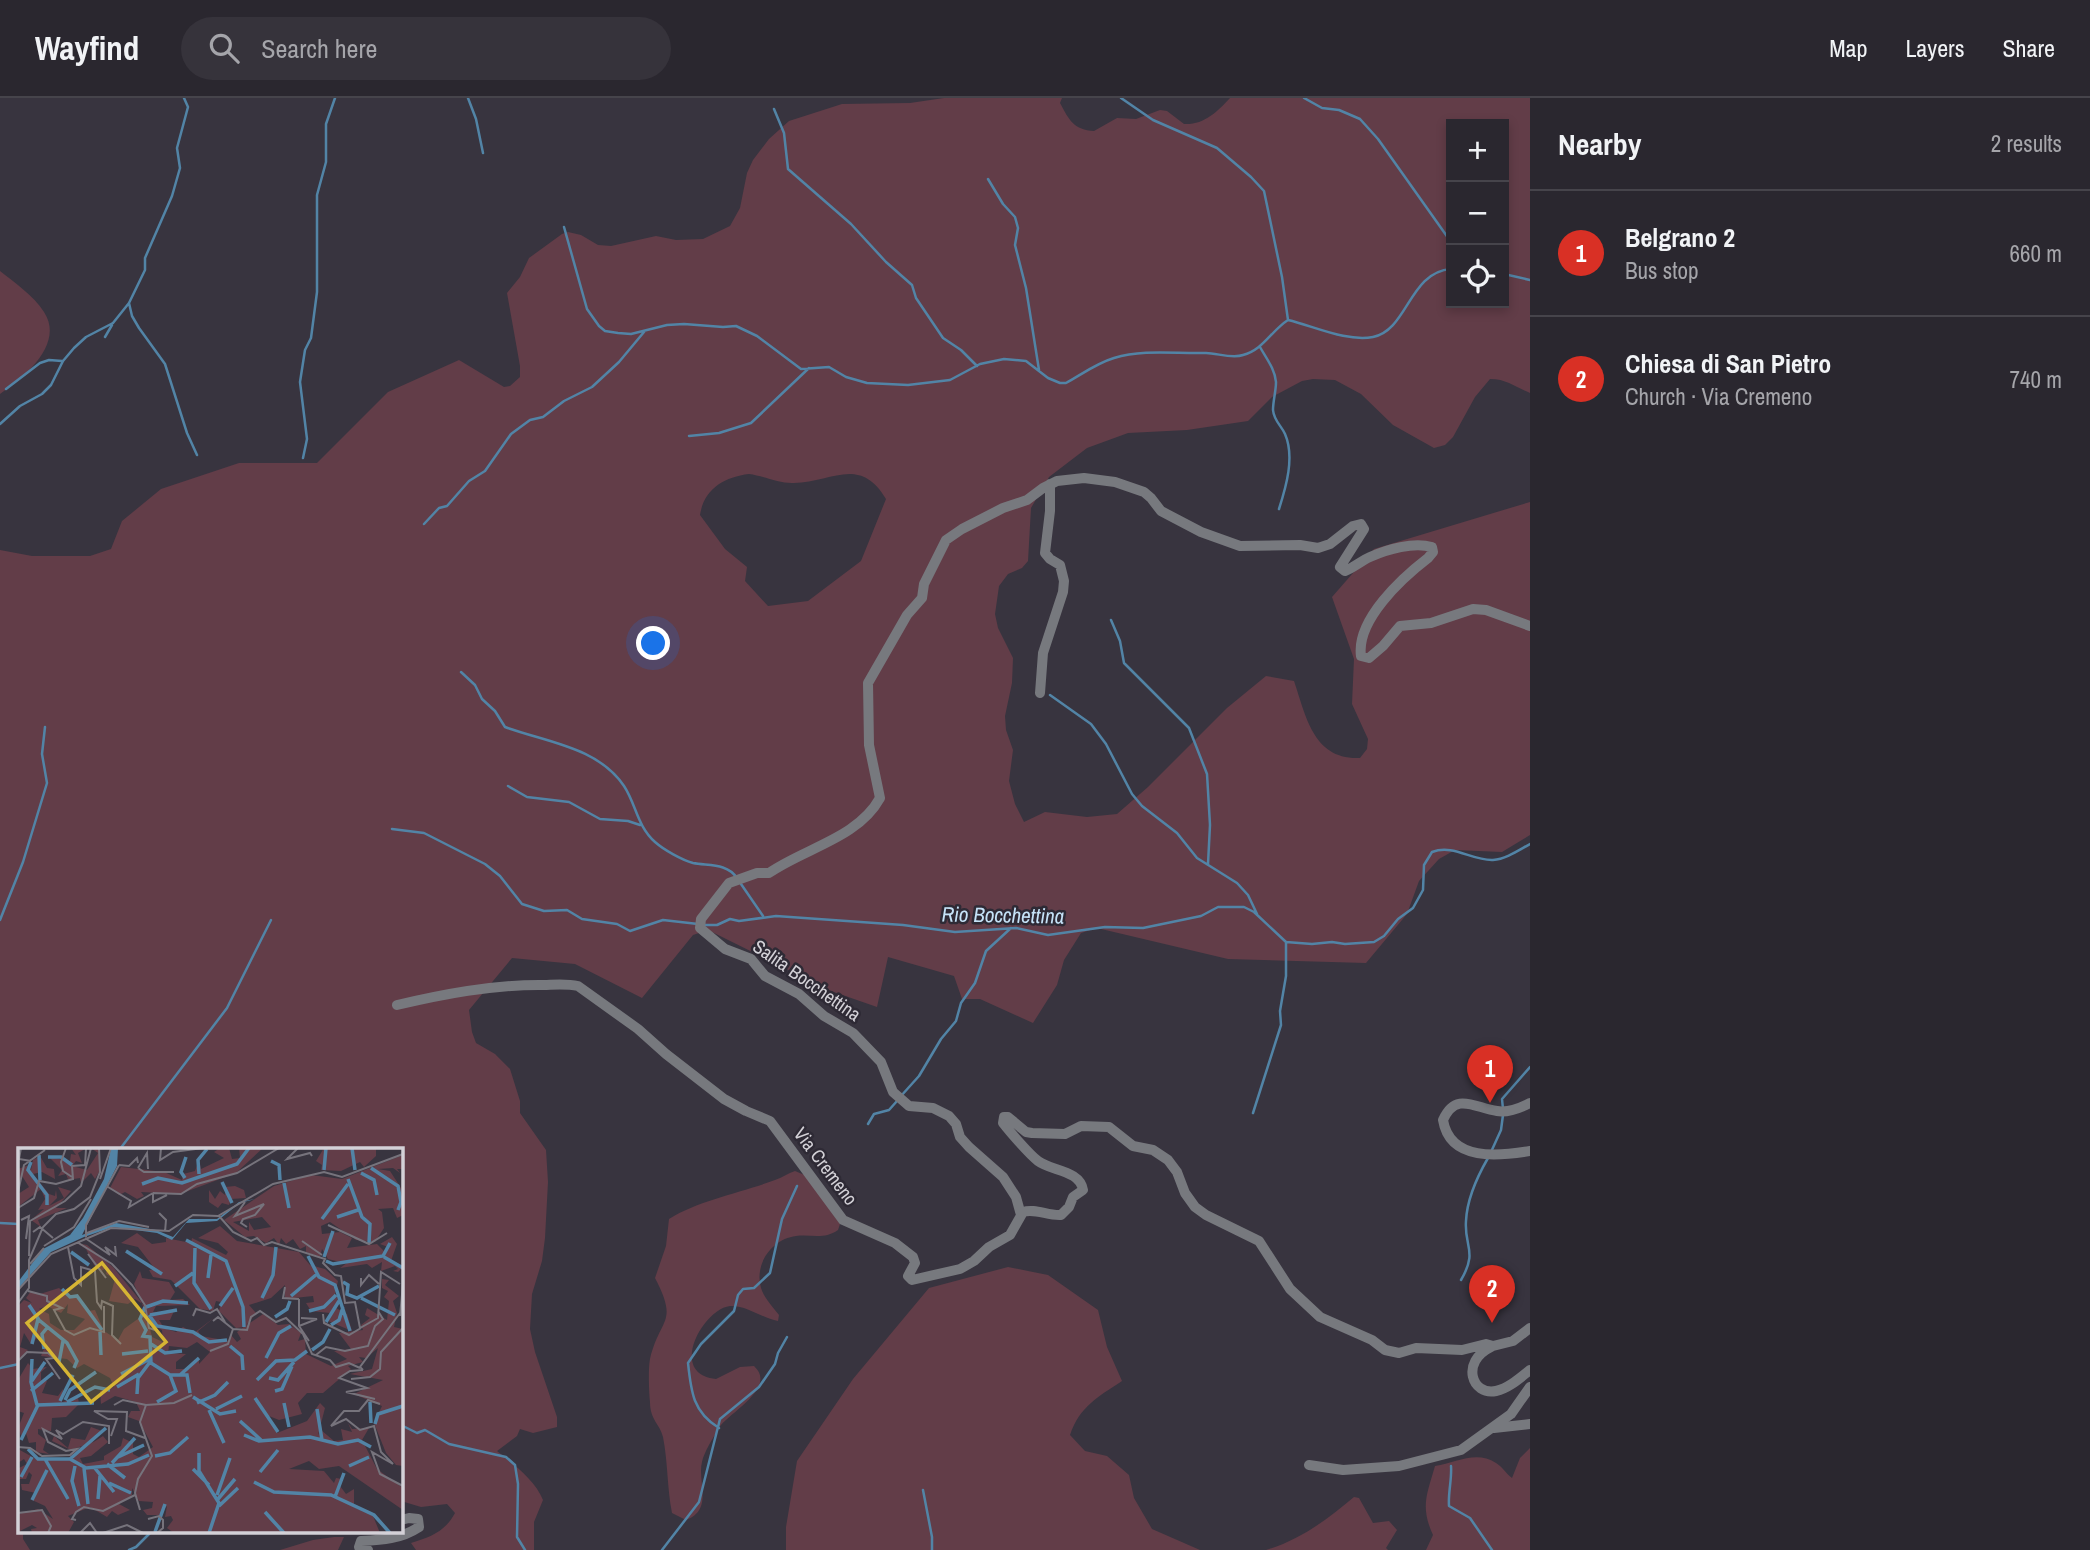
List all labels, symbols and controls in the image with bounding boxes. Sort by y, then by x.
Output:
search box [181,17,671,80]
text: Wayfind [35,26,139,70]
icon: search [205,29,243,67]
text: Search here [261,31,377,66]
text: Map [1829,32,1867,64]
text: Layers [1905,32,1964,64]
text: Share [2002,32,2055,64]
map controls [1446,119,1509,308]
button: + [1446,119,1509,182]
text: Nearby [1558,124,1641,164]
text: 2 results [1991,128,2062,159]
button: − [1446,182,1509,245]
text: Belgrano 2 [1625,220,1735,255]
text: 1 [1576,238,1586,269]
text: 660 m [2010,238,2062,269]
button: locate [1446,245,1509,308]
text: Bus stop [1625,255,1698,286]
text: Chiesa di San Pietro [1625,346,1831,381]
text: 2 [1576,364,1586,395]
text: 740 m [2010,364,2062,395]
text: Church · Via Cremeno [1625,381,1812,412]
your location [636,626,670,660]
water label: Rio Bocchettina [941,899,1065,931]
street label: Salita Bocchettina [748,933,867,1027]
pin: 1 [1467,1045,1513,1103]
street label: Via Cremeno [788,1122,864,1210]
inset map [18,1148,402,1532]
pin: 2 [1469,1265,1515,1323]

